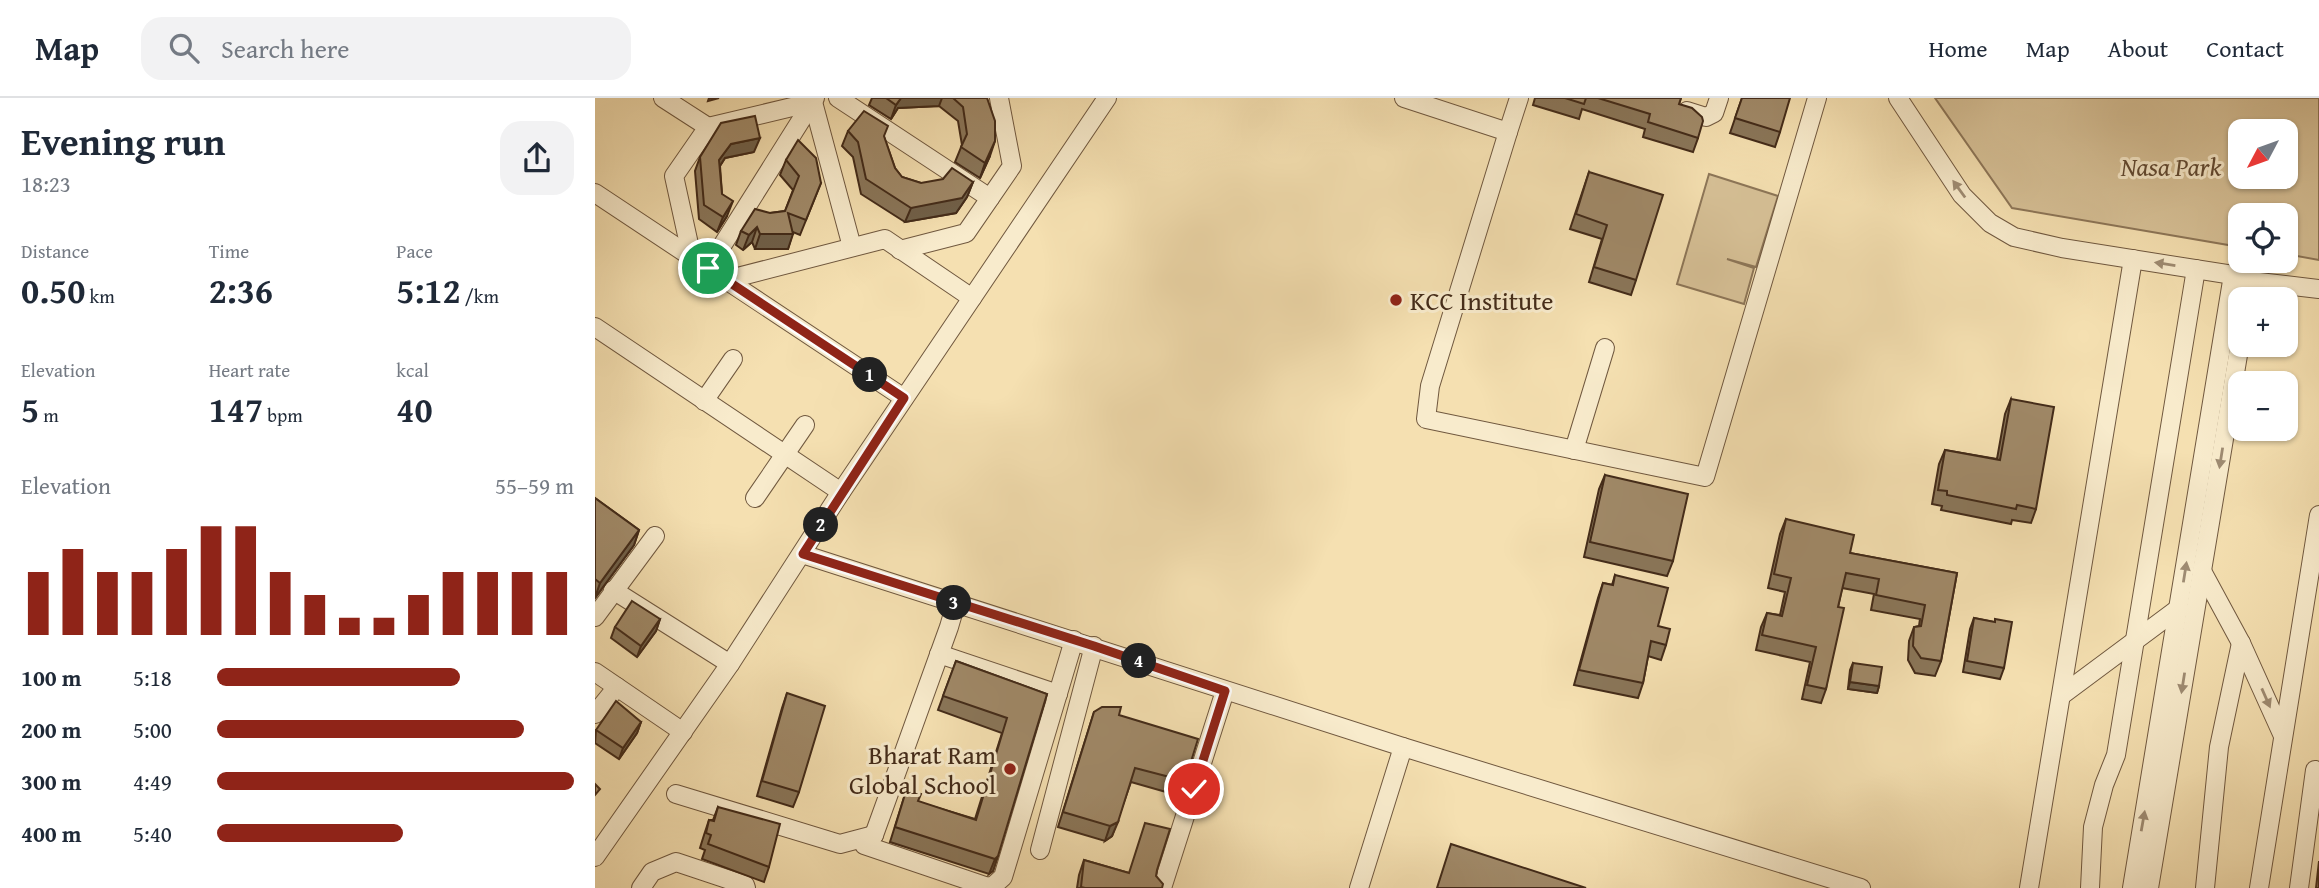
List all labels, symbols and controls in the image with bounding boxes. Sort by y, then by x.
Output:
search box [141,17,631,80]
text: Map [35,24,99,72]
icon: search [165,29,203,67]
text: Search here [221,29,349,68]
text: Home [1929,31,1988,66]
text: Map [2026,31,2070,66]
text: About [2108,31,2168,66]
text: Contact [2206,31,2284,66]
text: Evening run [21,113,225,169]
north arrow [2228,119,2298,189]
map controls [2228,119,2298,441]
button: share [500,121,574,195]
park label: Nasa Park [2120,147,2221,186]
text: 18:23 [21,167,71,200]
one-way arrow [1952,180,1966,198]
button: locate [2228,203,2298,273]
text: Distance [21,237,89,265]
text: Time [209,237,249,265]
text: Pace [396,237,433,265]
pin [678,238,738,298]
icon: arrive [689,249,727,287]
one-way arrow [2154,258,2176,269]
text: 0.50 [21,265,85,316]
text: 2:36 [209,265,273,316]
text: 5:12 [396,265,461,316]
place label: KCC Institute [1410,281,1553,320]
text: km [85,282,115,310]
text: /km [461,282,499,310]
button: + [2228,287,2298,357]
marker: KCC Institute [1388,292,1404,308]
text: Elevation [21,356,95,384]
text: Heart rate [209,356,290,384]
text: kcal [396,356,429,384]
pin: 1 [853,358,887,392]
text: 1 [865,360,874,388]
button: − [2228,371,2298,441]
text: 5 [21,384,39,435]
text: 147 [209,384,263,435]
text: 40 [396,384,433,435]
text: m [39,401,59,429]
text: bpm [263,401,303,429]
one-way arrow [2215,447,2226,469]
text: Elevation [21,469,111,502]
text: 55–59 m [495,469,574,502]
pin: 2 [803,508,839,542]
text: 2 [816,510,825,538]
one-way arrow [2180,561,2191,583]
pin: 3 [937,586,971,620]
text: 3 [949,588,958,616]
pin: 4 [1121,644,1157,678]
text: 4 [1134,646,1143,674]
text: 100 m [21,661,82,694]
text: 5:18 [133,661,172,694]
one-way arrow [2177,672,2188,694]
one-way arrow [2261,687,2272,708]
text: 200 m [21,713,82,746]
text: 5:00 [133,713,172,746]
place label: Bharat Ram Global School [849,735,996,804]
pin [1164,759,1224,819]
marker: Bharat Ram Global School [1002,761,1018,777]
text: 300 m [21,765,82,798]
text: 4:49 [133,765,172,798]
icon: check [1175,770,1213,808]
one-way arrow [2138,810,2149,832]
text: 400 m [21,817,82,850]
text: 5:40 [133,817,172,850]

